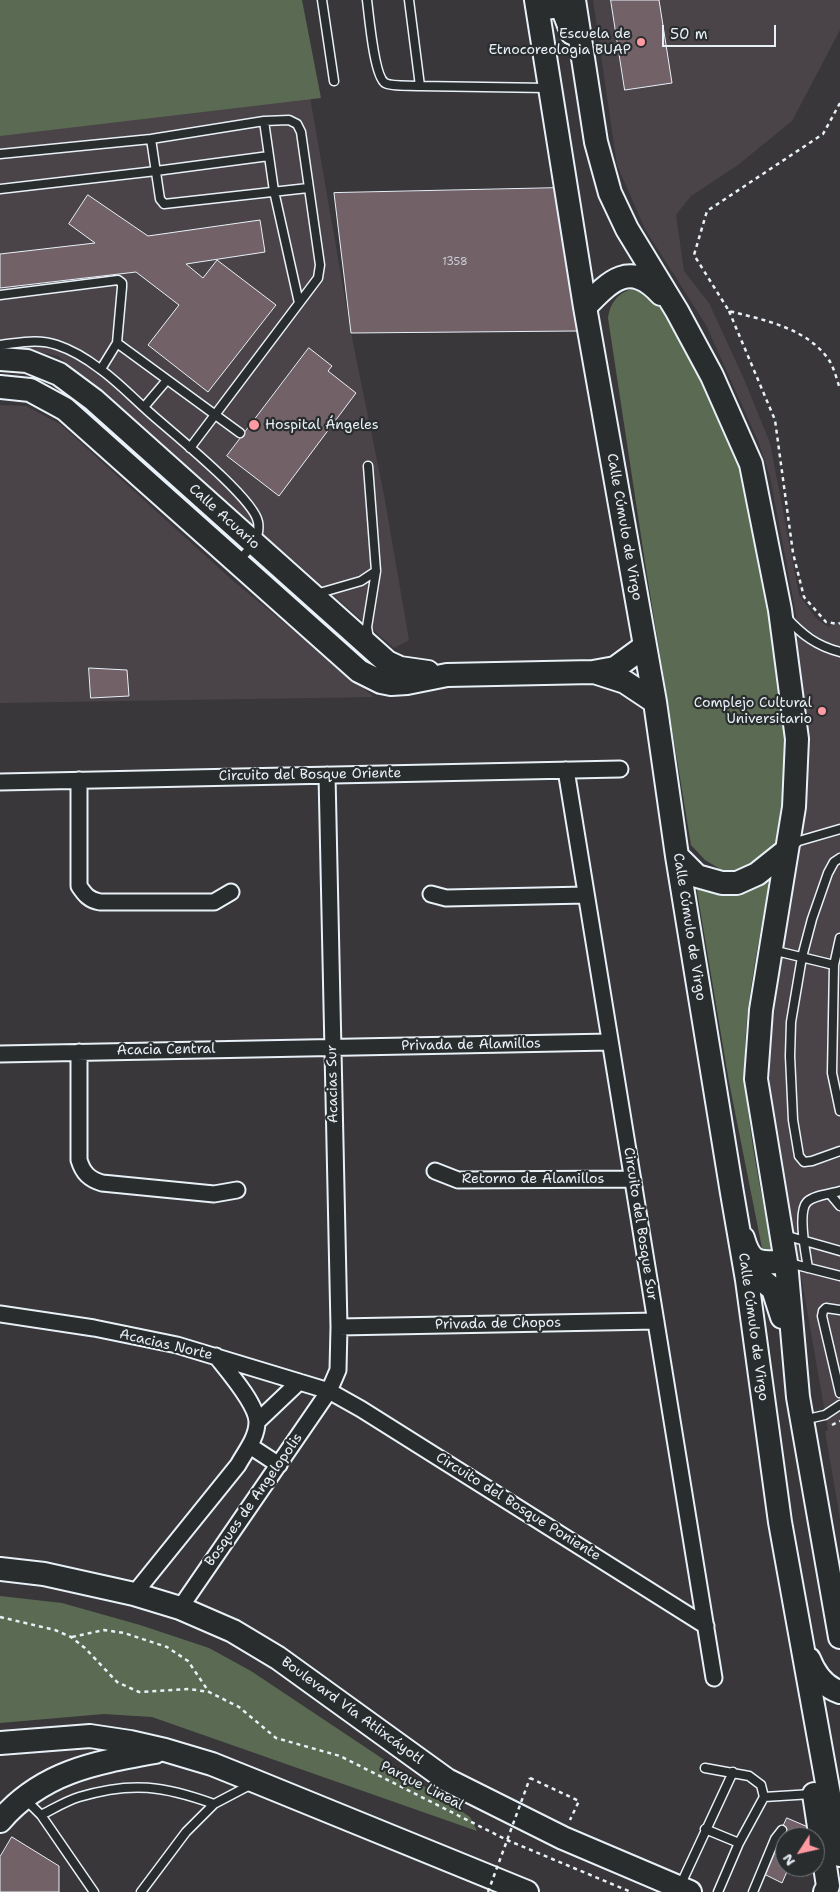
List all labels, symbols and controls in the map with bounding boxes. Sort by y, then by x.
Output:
scale bar [665,15,779,47]
text: 50 m [670,24,708,44]
place label: Escuela de Etnocoreologia BUAP [488,26,631,58]
marker: Escuela de Etnocoreologia BUAP [635,36,647,48]
house number: 1358 [442,255,468,269]
place label: Hospital Ángeles [265,417,379,433]
marker: Hospital Ángeles [247,418,261,432]
street label: Calle Cúmulo de Virgo [603,452,645,602]
street label: Calle Acuario [185,481,263,553]
place label: Complejo Cultural Universitario [694,695,812,728]
marker: Complejo Cultural Universitario [816,705,828,717]
street label: Circuito del Bosque Oriente [219,765,401,785]
street label: Calle Cúmulo de Virgo [669,852,709,1002]
street label: Privada de Alamillos [401,1035,541,1055]
street label: Acacia Central [117,1041,215,1059]
street label: Acacias Sur [324,1045,342,1123]
street label: Circuito del Bosque Sur [620,1146,660,1302]
street label: Retorno de Alamillos [462,1171,604,1187]
street label: Calle Cúmulo de Virgo [734,1252,772,1402]
street label: Privada de Chopos [435,1315,561,1333]
street label: Acacias Norte [118,1326,214,1364]
street label: Bosques de Angelopolis [202,1430,306,1570]
street label: Circuito del Bosque Poniente [432,1449,604,1565]
street label: Boulevard Vía Atlixcáyotl [278,1654,426,1768]
street label: Parque Lineal [378,1758,466,1814]
north arrow [775,1827,825,1877]
text: N [778,1850,799,1870]

